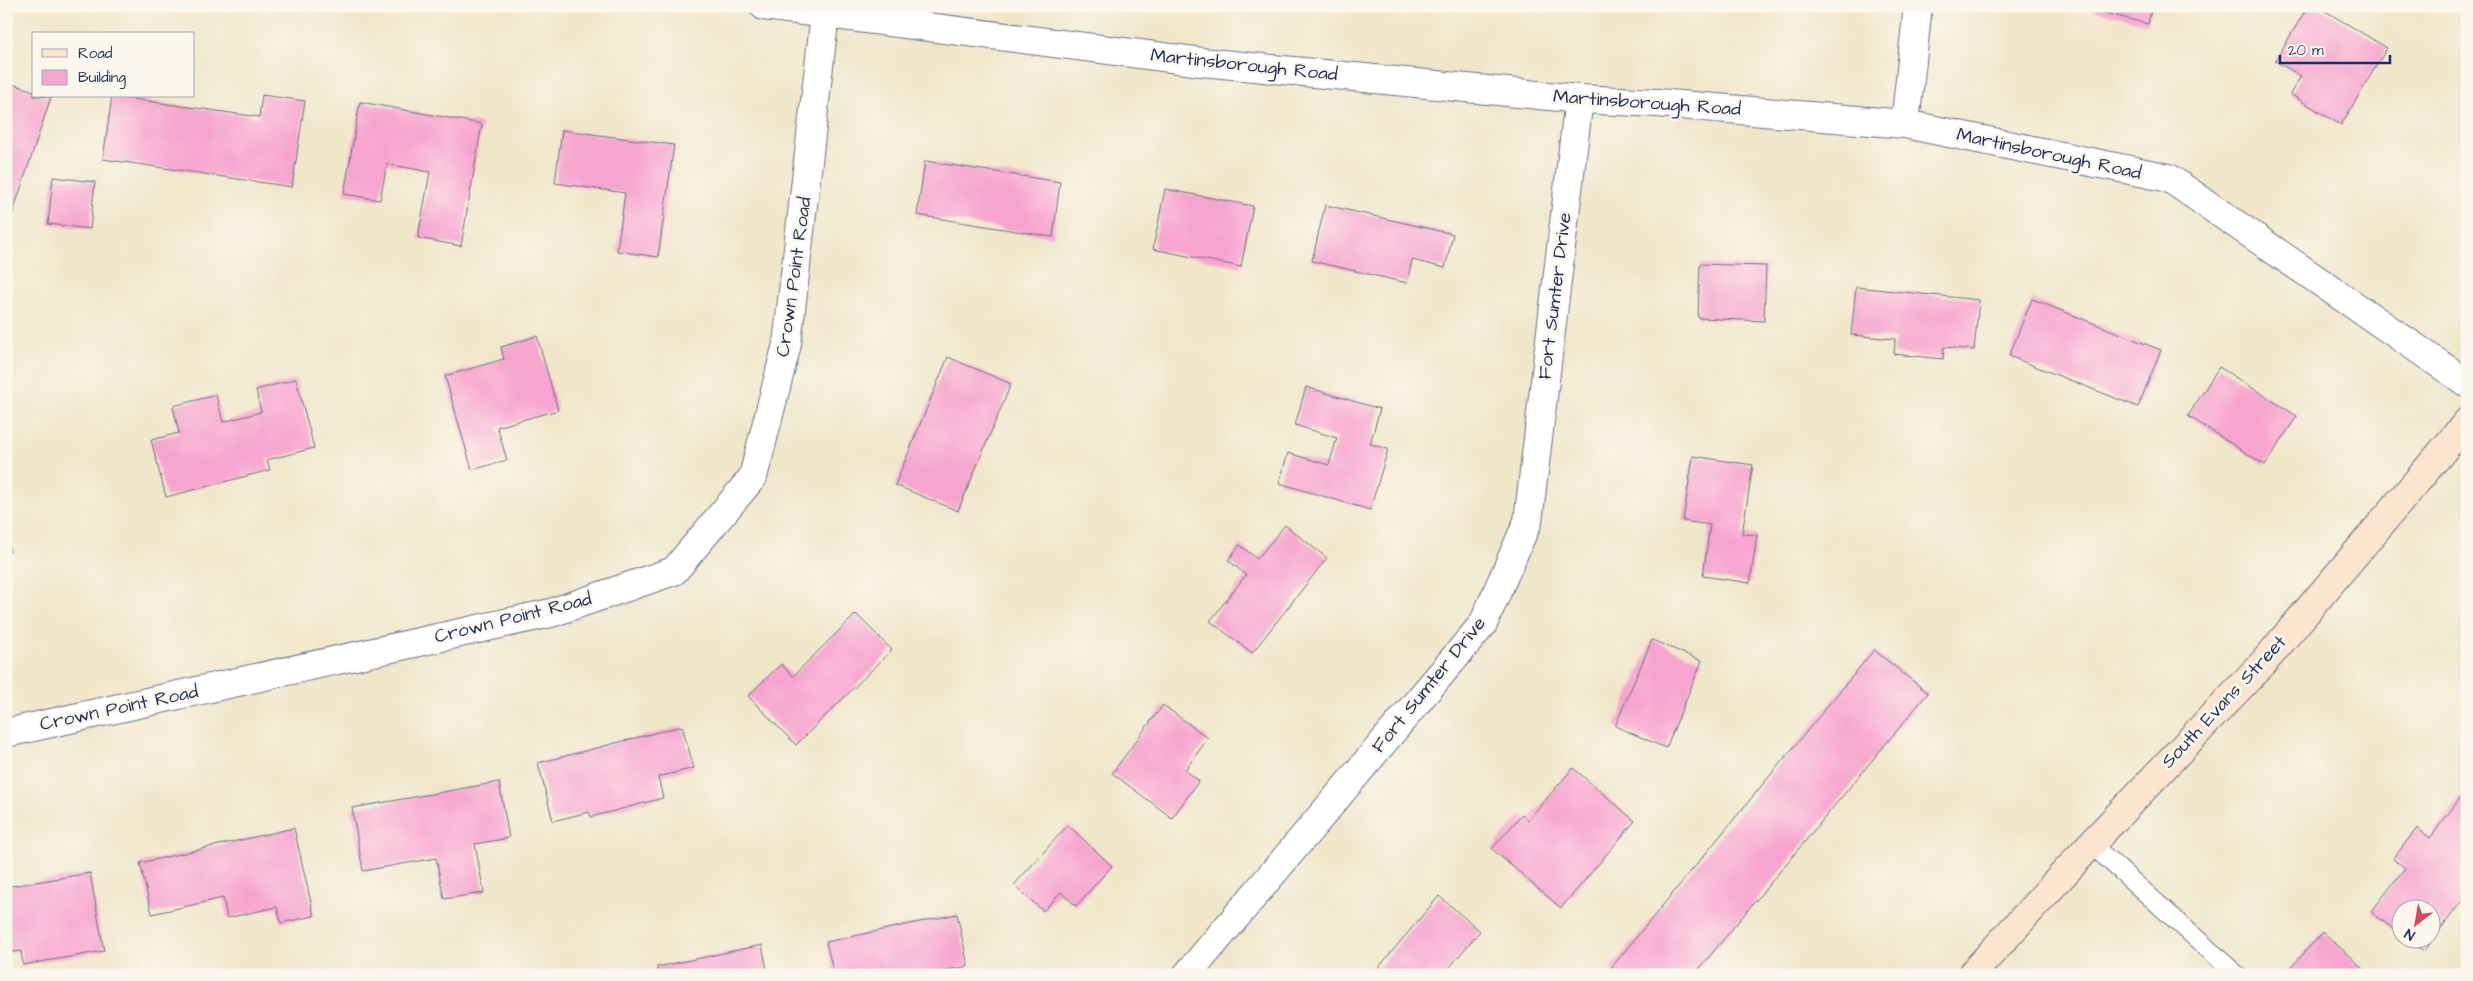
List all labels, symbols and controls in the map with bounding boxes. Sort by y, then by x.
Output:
legend [32,32,195,98]
scale bar [2280,32,2390,64]
text: 20 m [2288,40,2324,61]
street label: Martinsborough Road [1149,42,1339,89]
text: Road [78,43,113,64]
text: Building [78,67,126,89]
street label: Martinsborough Road [1552,83,1742,124]
street label: Martinsborough Road [1954,121,2144,188]
street label: Crown Point Road [769,195,819,359]
street label: Fort Sumter Drive [1531,211,1579,381]
street label: Crown Point Road [432,585,595,651]
street label: Fort Sumter Drive [1366,611,1492,759]
street label: South Evans Street [2155,629,2293,775]
street label: Crown Point Road [37,678,201,738]
north arrow [2390,898,2440,948]
text: N [2401,923,2419,945]

